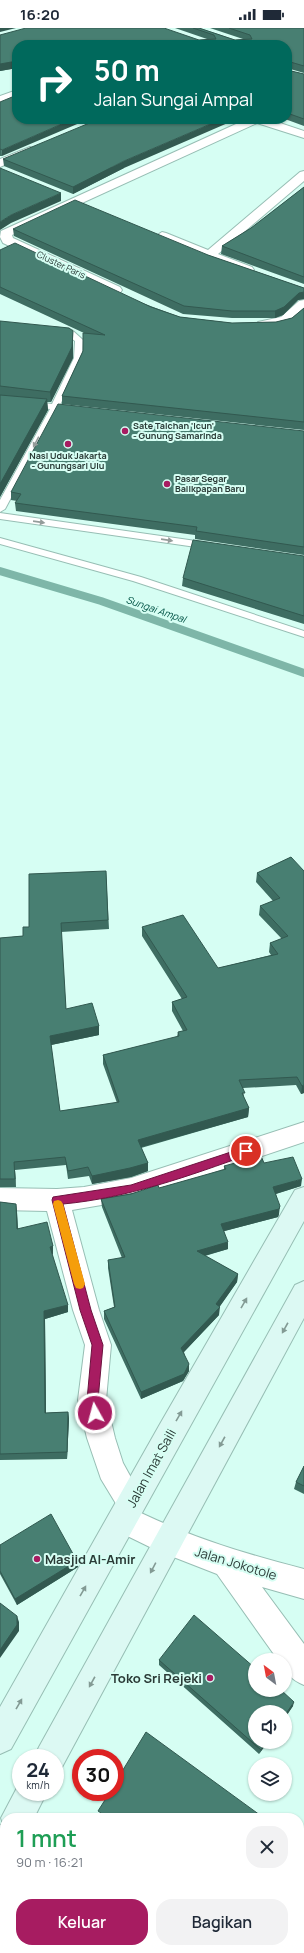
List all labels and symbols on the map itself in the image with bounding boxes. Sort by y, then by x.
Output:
street label: Cluster Paris [35,248,88,282]
place label: Sate Taichan 'Icun' - Gunung Samarinda [133,419,222,442]
marker: Sate Taichan 'Icun' - Gunung Samarinda [120,426,130,436]
one-way arrow [33,436,40,448]
marker: Nasi Uduk Jakarta - Gunungsari Ulu [63,439,73,449]
place label: Nasi Uduk Jakarta - Gunungsari Ulu [29,449,107,472]
place label: Pasar Segar Balikpapan Baru [175,472,245,495]
marker: Pasar Segar Balikpapan Baru [162,479,172,489]
one-way arrow [33,519,45,525]
one-way arrow [161,537,173,543]
water label: Sungai Ampal [124,592,189,626]
pin [229,1134,263,1168]
one-way arrow [241,1297,248,1309]
one-way arrow [282,1322,289,1334]
position arrow [74,1392,116,1434]
one-way arrow [176,1410,183,1422]
street label: Jalan Imat Saili [122,1425,180,1511]
one-way arrow [219,1436,226,1447]
street label: Jalan Jokotole [193,1542,280,1584]
place label: Masjid Al-Amir [45,1550,135,1568]
marker: Masjid Al-Amir [32,1554,42,1564]
one-way arrow [150,1562,157,1574]
one-way arrow [80,1585,86,1597]
north arrow [248,1653,292,1697]
place label: Toko Sri Rejeki [111,1669,202,1687]
marker: Toko Sri Rejeki [205,1673,215,1683]
one-way arrow [88,1676,95,1688]
one-way arrow [16,1698,22,1710]
speed limit sign: 30 [72,1749,124,1801]

